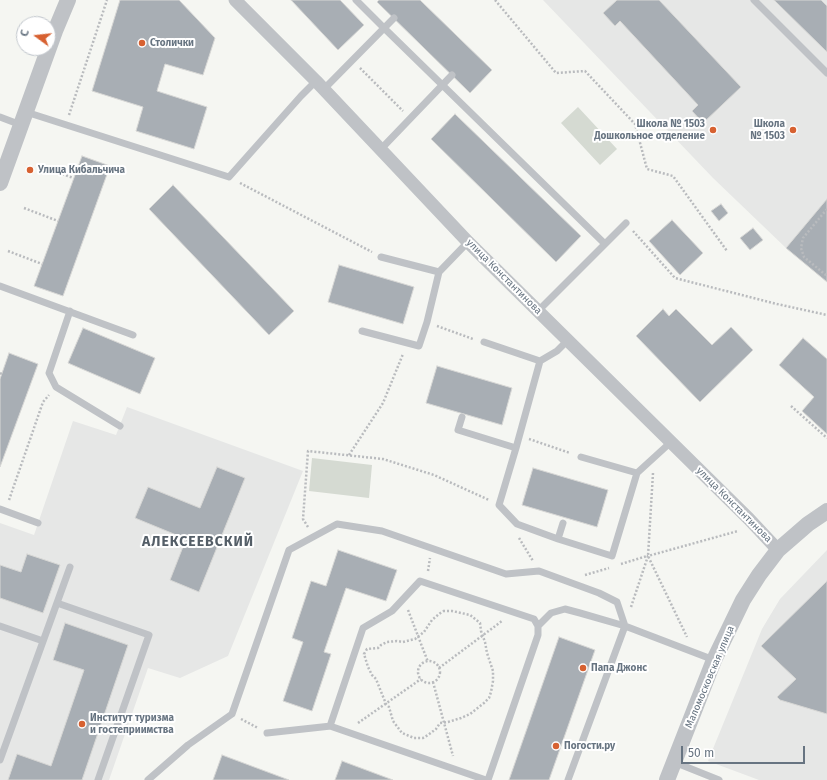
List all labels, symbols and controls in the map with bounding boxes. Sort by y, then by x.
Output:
north arrow [16,16,56,56]
text: С [18,28,32,38]
place label: Столички [150,37,194,49]
marker: Столички [137,38,147,48]
place label: Школа № 1503 Дошкольное отделение [594,118,705,142]
place label: Школа № 1503 [750,118,785,142]
marker: Школа № 1503 Дошкольное отделение [708,125,718,135]
marker: Школа № 1503 [788,125,798,135]
place label: Улица Кибальчича [38,164,125,176]
marker: Улица Кибальчича [25,165,35,175]
street label: улица Константинова [464,237,544,317]
street label: улица Константинова [694,465,774,545]
district label: АЛЕКСЕЕВСКИЙ [142,534,254,550]
street label: Маломосковская улица [683,624,737,730]
place label: Папа Джонс [591,662,647,674]
marker: Папа Джонс [578,663,588,673]
place label: Институт туризма и гостеприимства [90,712,174,736]
marker: Институт туризма и гостеприимства [77,719,87,729]
scale bar [683,738,807,764]
place label: Погости.ру [564,740,615,752]
marker: Погости.ру [551,741,561,751]
text: 50 m [688,746,714,760]

